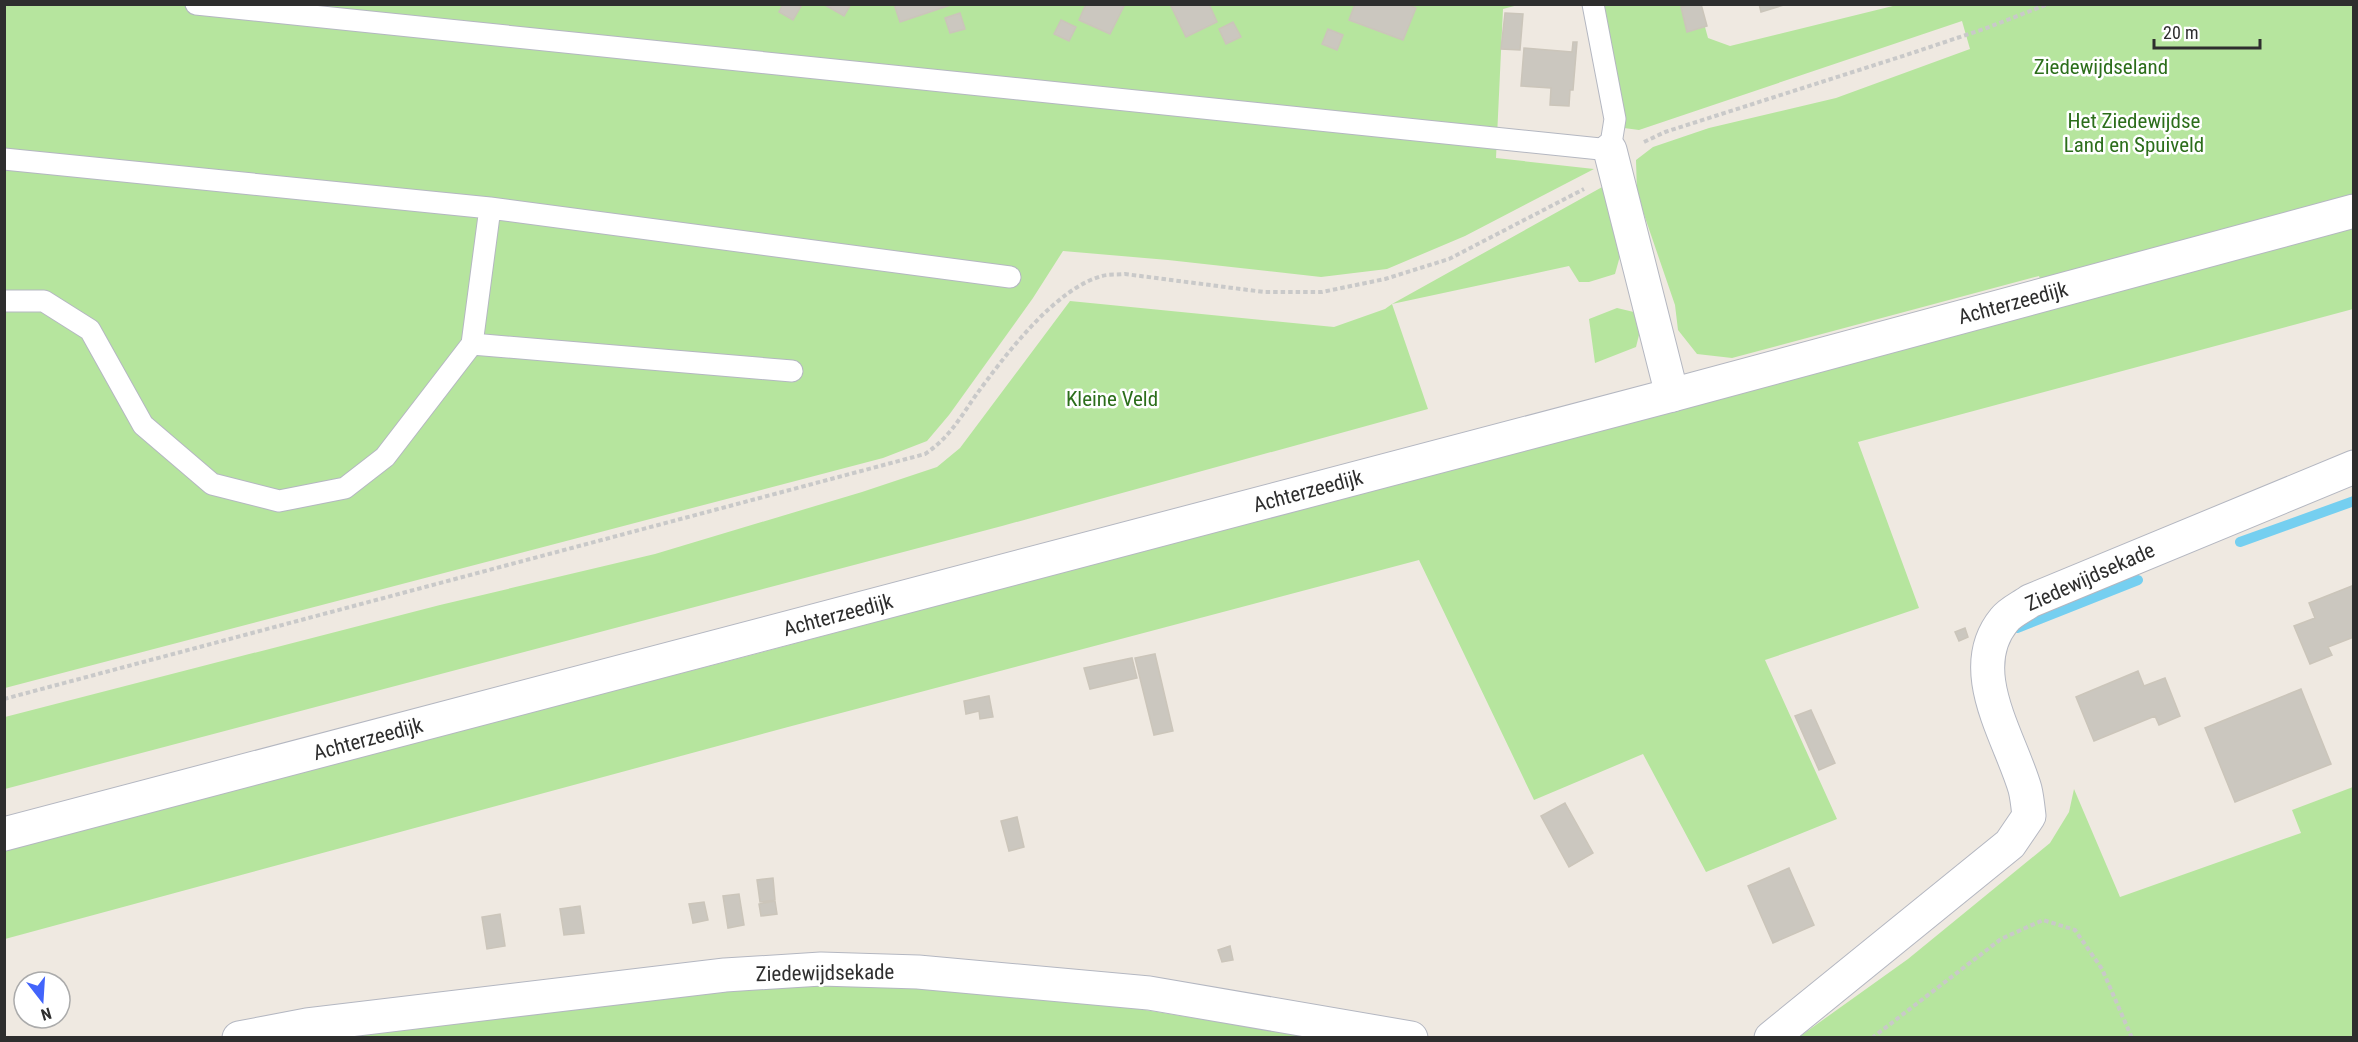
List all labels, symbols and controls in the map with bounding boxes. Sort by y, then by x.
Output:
scale bar [2154,12,2260,50]
text: 20 m [2163,22,2198,43]
park label: Ziedewijdseland [2034,55,2168,79]
park label: Het Ziedewijdse Land en Spuiveld [2064,109,2204,157]
street label: Achterzeedijk [1956,277,2071,329]
park label: Kleine Veld [1066,387,1158,411]
street label: Achterzeedijk [1251,465,1366,517]
street label: Ziedewijdsekade [2022,538,2158,616]
street label: Achterzeedijk [781,589,896,641]
street label: Achterzeedijk [311,713,426,765]
street label: Ziedewijdsekade [755,960,895,986]
north arrow [12,970,72,1030]
text: N [39,1003,54,1024]

